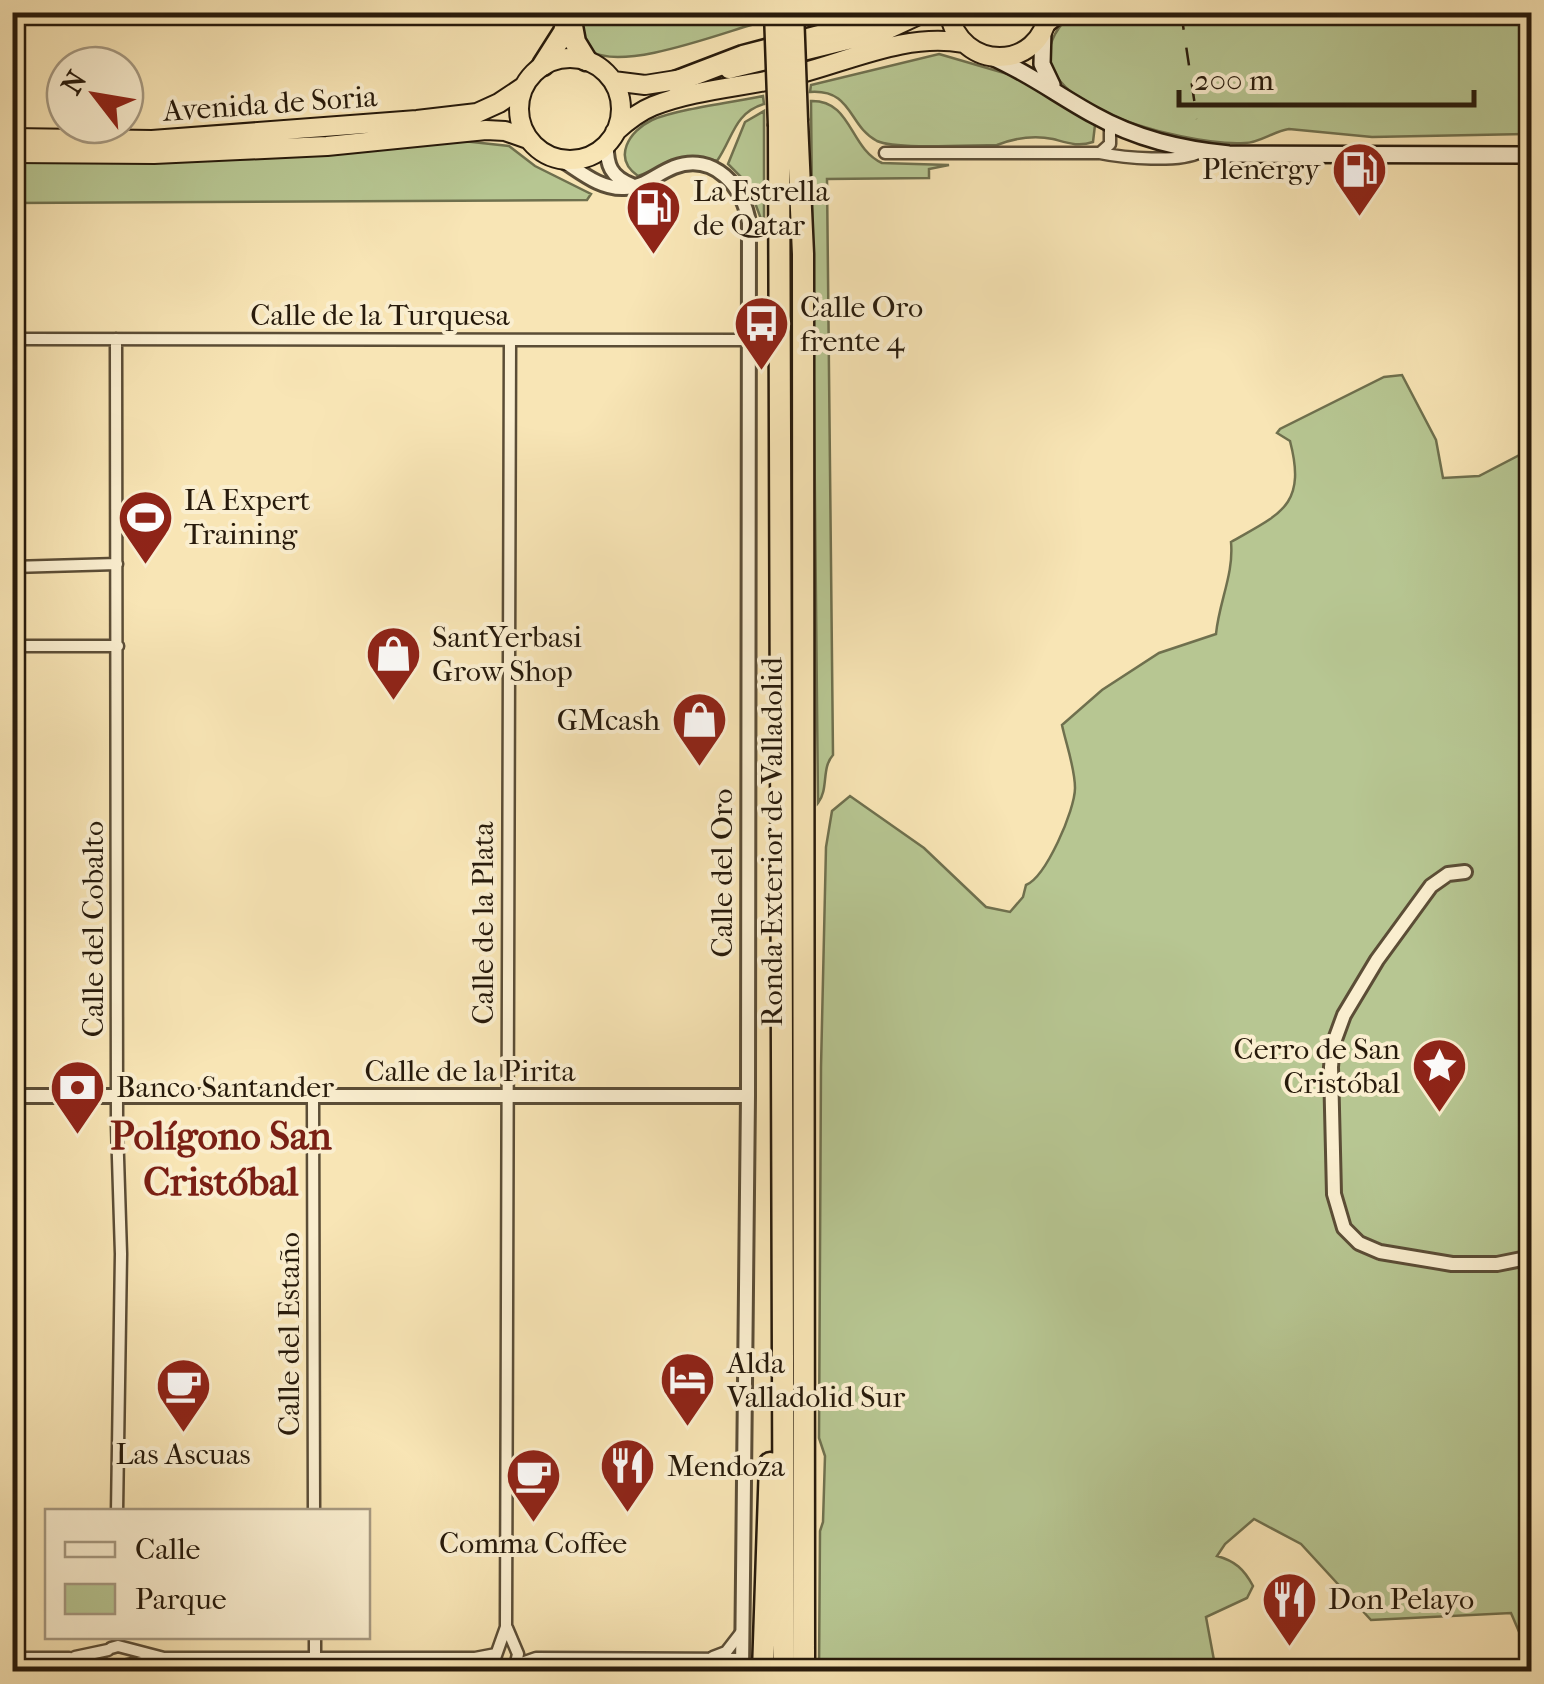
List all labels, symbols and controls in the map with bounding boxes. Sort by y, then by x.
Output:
north arrow [45,45,145,145]
scale bar [1179,45,1474,107]
text: 200 m [1194,63,1274,98]
text: N [54,64,94,100]
street label: Avenida de Soria [161,79,379,129]
fuel station icon: Plenergy [1329,139,1389,218]
place label: Plenergy [1202,152,1321,187]
place label: La Estrella de Qatar [693,174,830,243]
fuel station icon: La Estrella de Qatar [624,178,684,257]
place label: Calle Oro frente 4 [800,290,923,359]
bus stop icon: Calle Oro frente 4 [731,294,791,373]
street label: Calle de la Turquesa [250,298,511,333]
place label: IA Expert Training [184,483,311,552]
sports icon: IA Expert Training [115,487,175,566]
place label: SantYerbasi Grow Shop [432,620,582,689]
shop icon: SantYerbasi Grow Shop [363,624,423,703]
street label: Ronda Exterior de Valladolid [755,657,790,1027]
shop icon: GMcash [669,690,729,769]
place label: GMcash [557,703,660,738]
street label: Calle del Oro [705,788,740,958]
street label: Calle de la Plata [466,820,501,1024]
street label: Calle del Cobalto [76,821,111,1037]
place label: Cerro de San Cristóbal [1234,1032,1401,1101]
place icon: Cerro de San Cristóbal [1409,1036,1469,1115]
street label: Calle de la Pirita [365,1054,577,1089]
bank icon: Banco Santander [47,1057,107,1136]
place label: Banco Santander [116,1070,334,1105]
district label: Polígono San Cristóbal [110,1113,333,1205]
street label: Calle del Estaño [272,1232,307,1436]
place label: Alda Valladolid Sur [726,1346,905,1415]
hotel icon: Alda Valladolid Sur [658,1350,718,1429]
cafe icon: Las Ascuas [153,1356,213,1435]
restaurant icon: Mendoza [598,1436,658,1515]
place label: Las Ascuas [115,1437,251,1472]
cafe icon: Comma Coffee [503,1445,563,1524]
place label: Mendoza [667,1449,786,1484]
legend [45,1509,370,1639]
place label: Comma Coffee [439,1526,627,1561]
text: Calle [135,1532,200,1567]
restaurant icon: Don Pelayo [1259,1569,1319,1648]
text: Parque [135,1582,227,1617]
place label: Don Pelayo [1328,1582,1474,1617]

